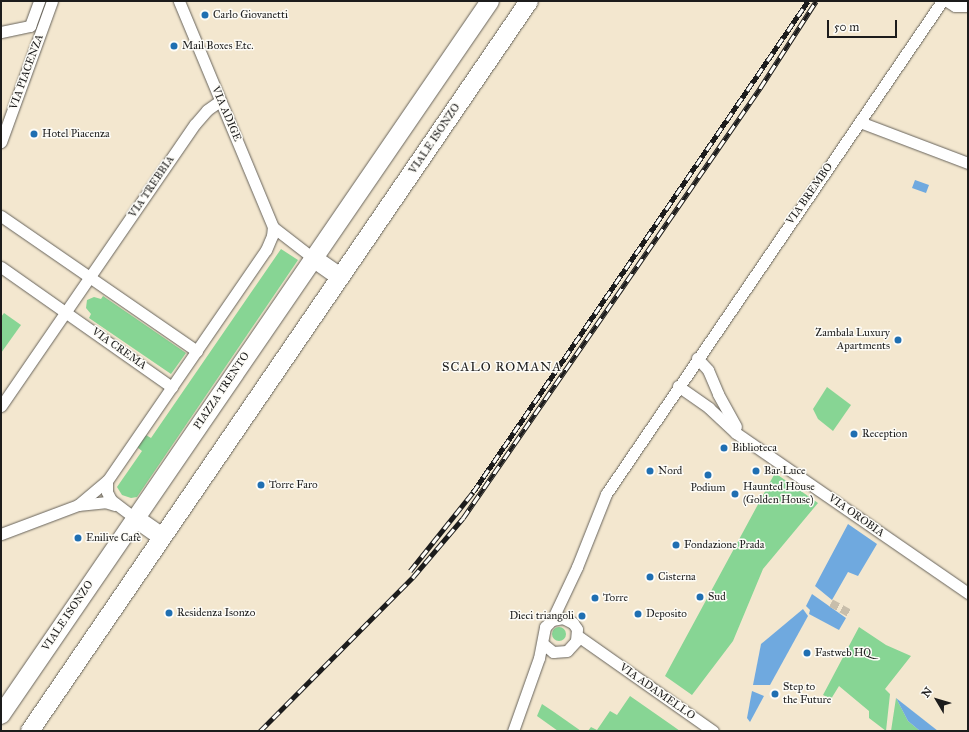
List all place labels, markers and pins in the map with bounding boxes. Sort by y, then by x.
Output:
place label: Carlo Giovanetti [213,8,288,22]
marker: Carlo Giovanetti [200,10,210,20]
place label: Mail Boxes Etc. [182,39,254,53]
marker: Mail Boxes Etc. [169,41,179,51]
place label: Hotel Piacenza [42,127,110,141]
marker: Hotel Piacenza [29,129,39,139]
place label: Zambala Luxury Apartments [815,327,890,353]
marker: Zambala Luxury Apartments [893,335,903,345]
place label: Reception [862,427,907,441]
marker: Reception [849,429,859,439]
place label: Biblioteca [732,441,777,455]
marker: Biblioteca [719,443,729,453]
place label: Nord [658,464,682,478]
place label: Bar Luce [764,464,806,478]
marker: Nord [645,466,655,476]
marker: Bar Luce [751,466,761,476]
marker: Podium [703,470,713,480]
place label: Torre Faro [269,478,318,492]
marker: Torre Faro [256,480,266,490]
place label: Podium [690,481,726,495]
place label: Haunted House (Golden House) [743,481,815,507]
marker: Haunted House (Golden House) [730,489,740,499]
place label: Enilive Cafè [86,531,141,545]
marker: Enilive Cafè [73,533,83,543]
place label: Fondazione Prada [684,538,764,552]
marker: Fondazione Prada [671,540,681,550]
place label: Cisterna [658,570,696,584]
marker: Cisterna [645,572,655,582]
place label: Sud [708,590,726,604]
place label: Torre [603,591,628,605]
marker: Sud [695,592,705,602]
marker: Torre [590,593,600,603]
place label: Residenza Isonzo [177,606,255,620]
place label: Deposito [646,607,687,621]
marker: Residenza Isonzo [164,608,174,618]
place label: Dieci triangoli [509,609,574,623]
marker: Deposito [633,609,643,619]
marker: Dieci triangoli [577,611,587,621]
place label: Fastweb HQ [815,646,871,660]
marker: Fastweb HQ [802,648,812,658]
place label: Step to the Future [783,681,831,707]
marker: Step to the Future [770,689,780,699]

